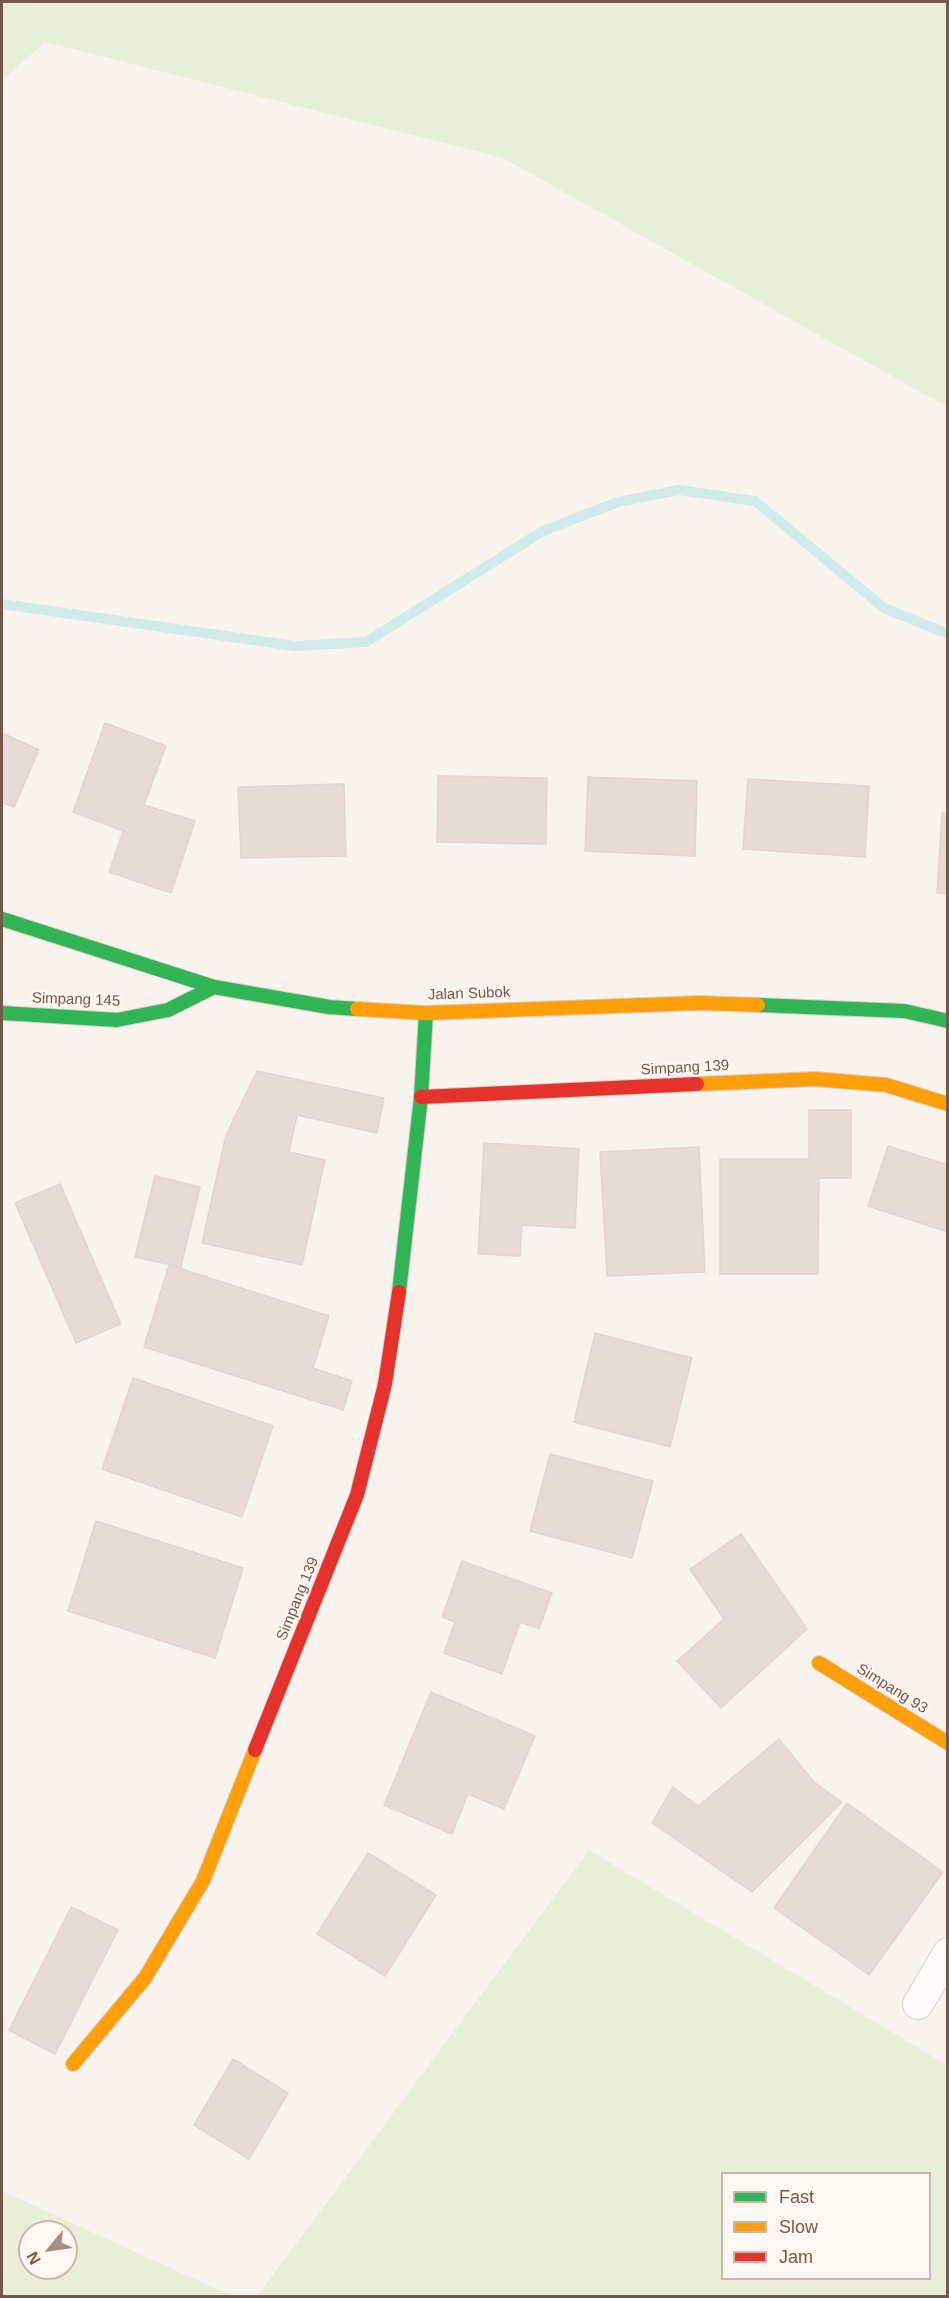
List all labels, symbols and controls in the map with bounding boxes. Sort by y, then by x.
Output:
street label: Jalan Subok [427,984,511,1004]
street label: Simpang 145 [32,989,120,1011]
street label: Simpang 139 [640,1057,730,1079]
street label: Simpang 139 [273,1555,323,1643]
street label: Simpang 93 [853,1660,931,1718]
legend [721,2172,931,2280]
text: Fast [779,2187,814,2207]
text: Slow [779,2217,818,2237]
north arrow [18,2220,78,2280]
text: Jam [779,2247,813,2267]
text: N [23,2249,44,2267]

